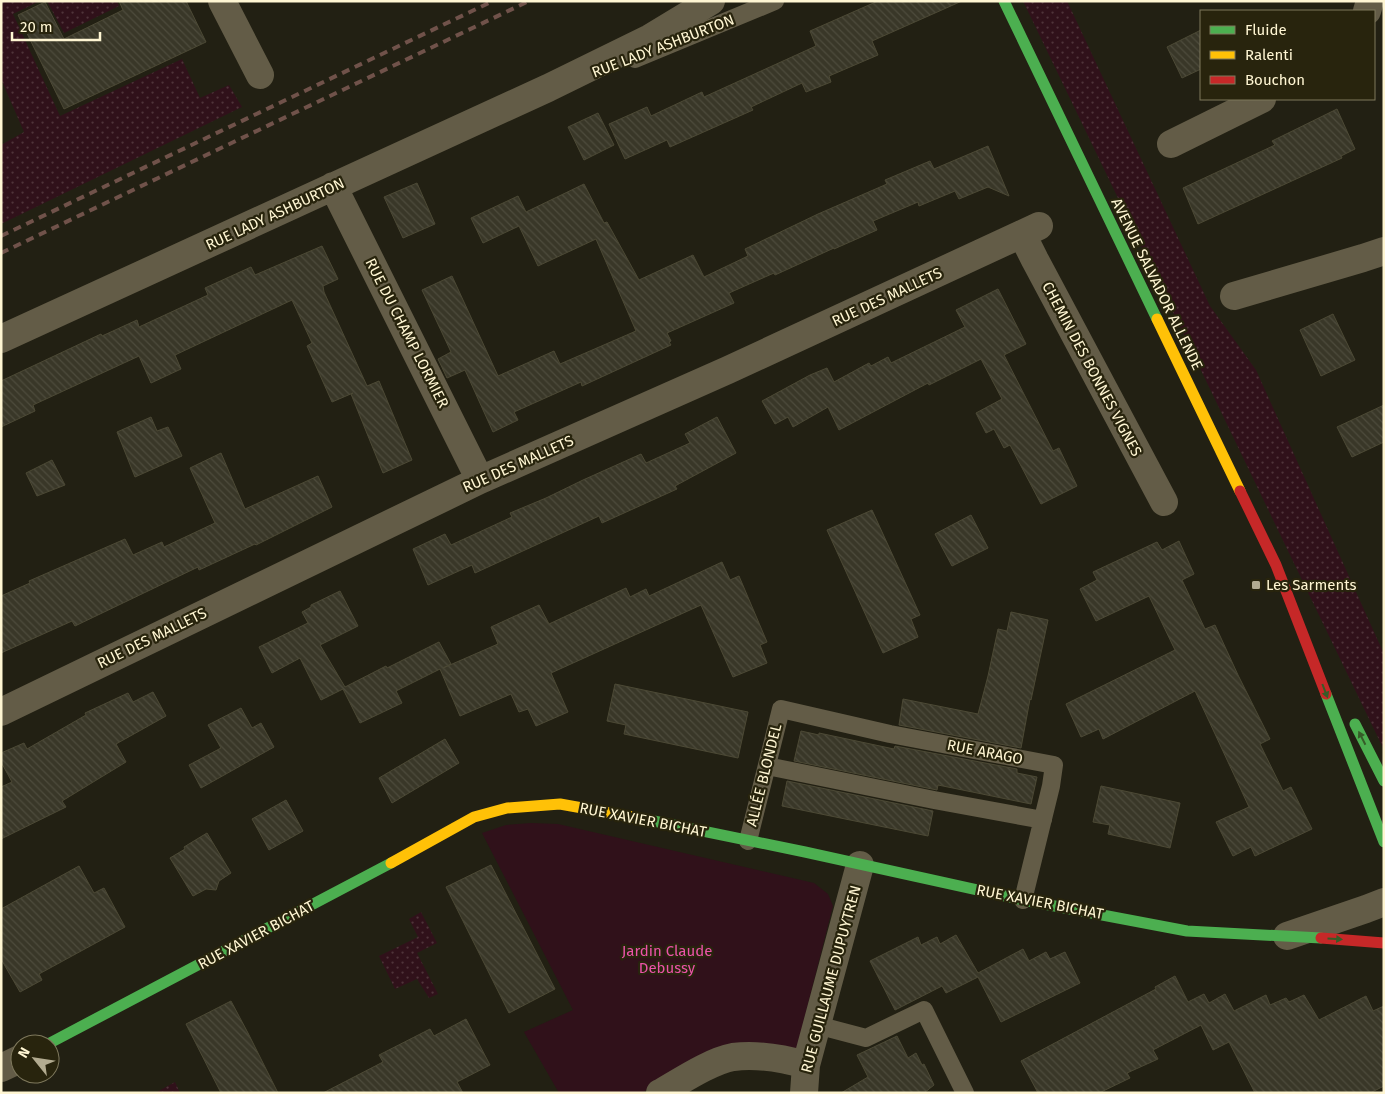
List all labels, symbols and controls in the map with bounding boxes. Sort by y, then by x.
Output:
scale bar [12,10,100,42]
legend [1200,10,1375,100]
street label: RUE LADY ASHBURTON [589,11,737,81]
text: 20 m [20,18,53,36]
text: Fluide [1245,21,1287,39]
text: Ralenti [1245,46,1293,64]
text: Bouchon [1245,71,1305,89]
street label: RUE LADY ASHBURTON [203,174,347,254]
street label: AVENUE SALVADOR ALLENDE [1107,195,1207,373]
street label: RUE DU CHAMP LORMIER [361,255,453,411]
street label: RUE DES MALLETS [829,264,945,330]
street label: CHEMIN DES BONNES VIGNES [1038,279,1146,459]
street label: RUE DES MALLETS [460,431,576,497]
place label: Les Sarments [1266,576,1357,594]
marker: Les Sarments [1250,579,1262,591]
street label: RUE DES MALLETS [94,604,210,672]
one-way arrow [1322,683,1329,698]
street label: ALLÉE BLONDEL [743,721,786,828]
one-way arrow [1358,730,1366,745]
street label: RUE ARAGO [946,736,1024,768]
street label: RUE XAVIER BICHAT [578,799,708,841]
street label: RUE XAVIER BICHAT [975,881,1105,923]
street label: RUE GUILLAUME DUPUYTREN [797,883,865,1075]
street label: RUE XAVIER BICHAT [195,897,317,973]
one-way arrow [1327,936,1343,944]
park label: Jardin Claude Debussy [622,942,712,977]
north arrow [10,1034,60,1084]
text: N [14,1044,34,1061]

